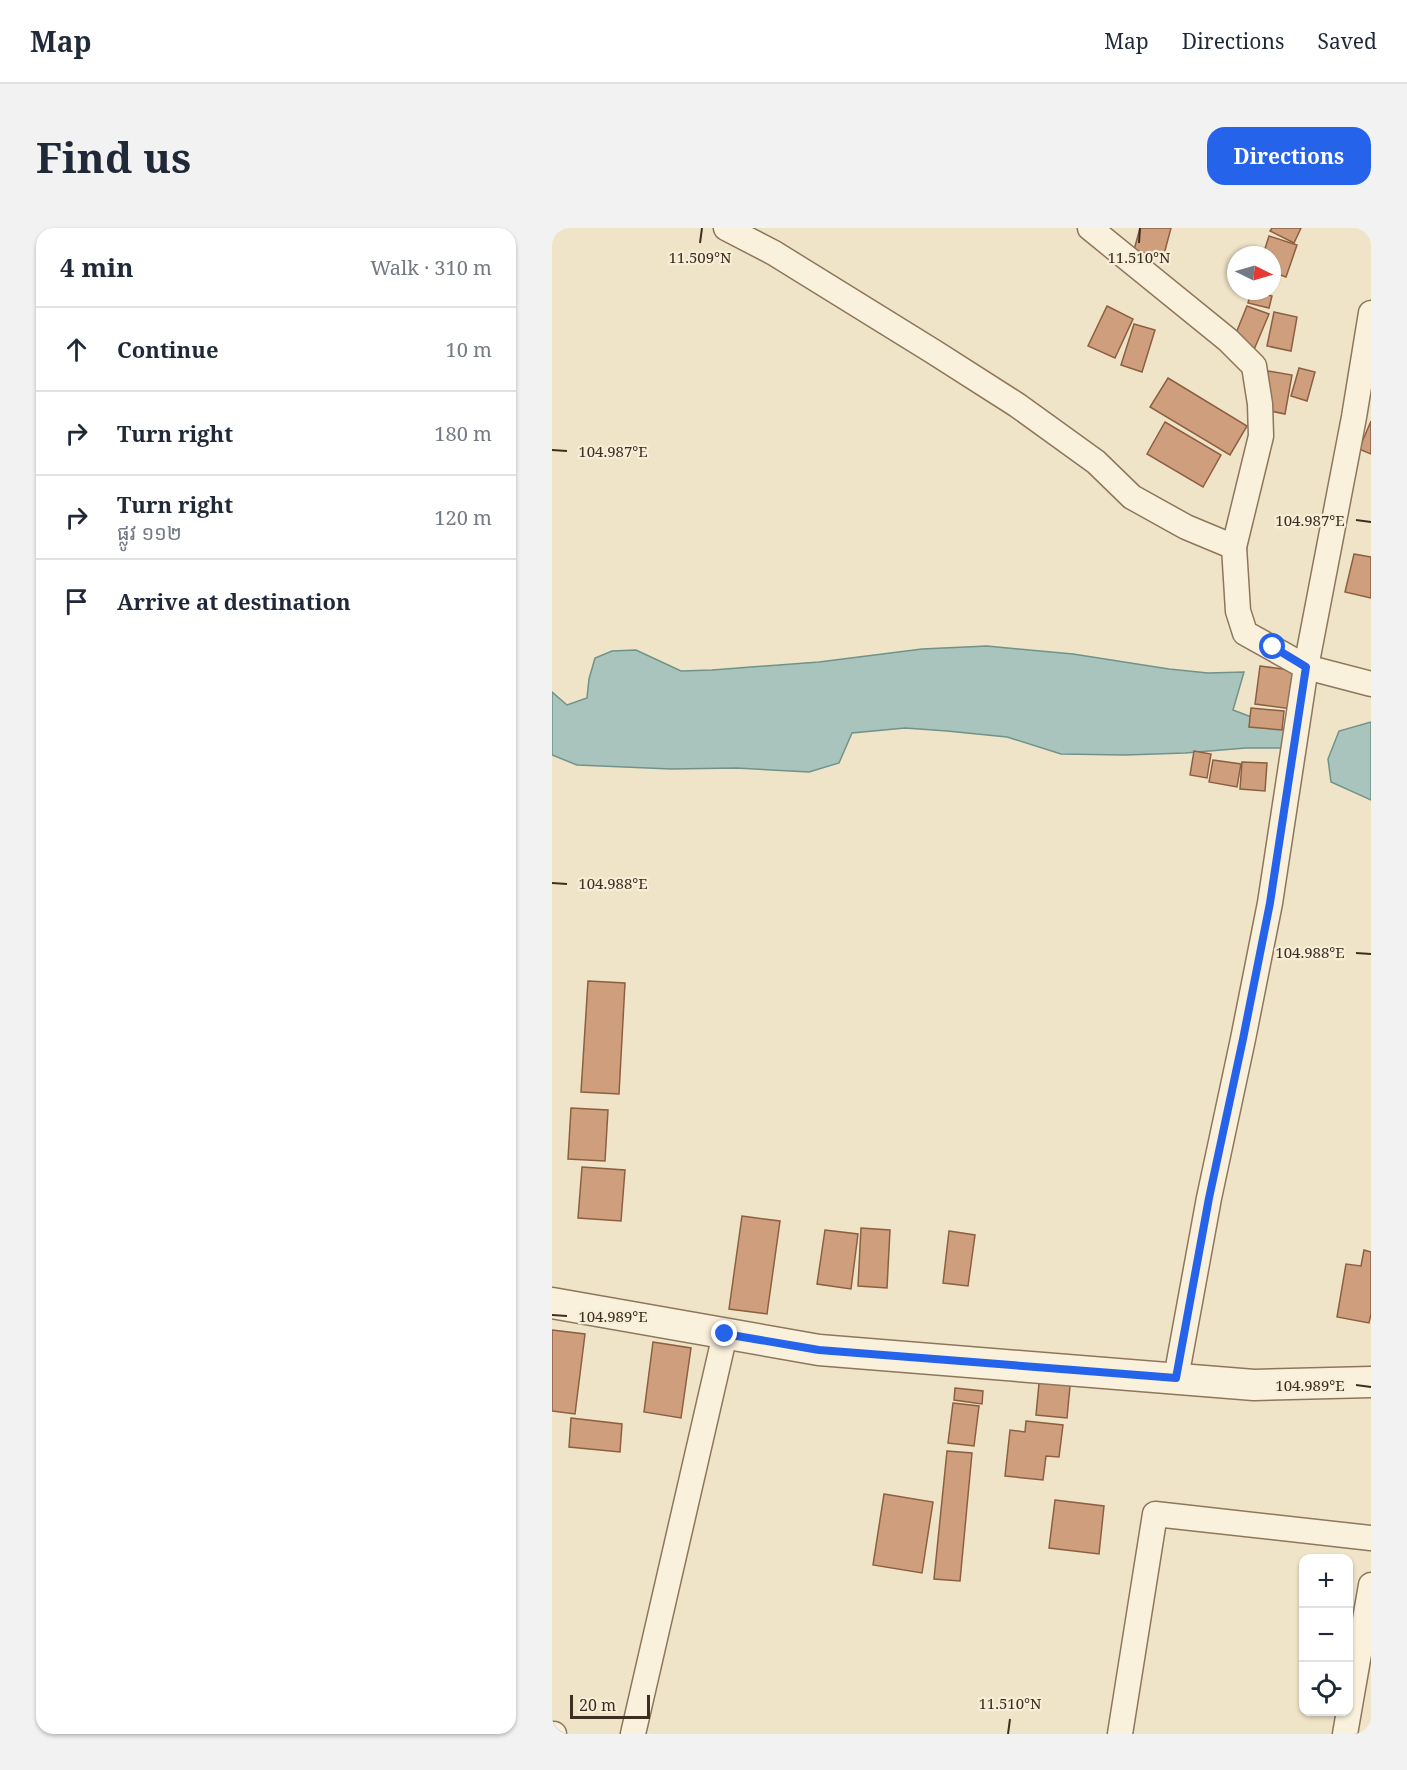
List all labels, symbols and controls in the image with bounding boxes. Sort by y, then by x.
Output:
text: Map [30,22,92,60]
text: Map [1104,27,1149,55]
text: Directions [1182,27,1284,55]
text: Saved [1317,27,1377,55]
button: Directions [1207,127,1371,185]
text: Find us [36,128,191,185]
north arrow [1227,246,1281,300]
text: 11.509°N [668,247,732,267]
text: 11.510°N [1107,247,1171,267]
text: 4 min [60,249,134,285]
text: Walk · 310 m [370,254,492,281]
icon: ahead [60,333,93,366]
text: Continue [117,334,219,364]
text: 10 m [446,336,492,363]
icon: right [60,417,93,450]
text: Turn right [117,418,233,448]
text: 180 m [434,420,492,447]
text: 104.987°E [578,441,648,461]
text: Turn right [117,489,233,519]
icon: right [60,501,93,534]
text: 120 m [434,504,492,531]
text: 104.987°E [1275,510,1345,530]
text: ផ្លូវ ១១២ [117,519,182,546]
icon: arrive [60,585,93,618]
text: Arrive at destination [117,586,351,616]
route start [1259,633,1285,659]
text: 104.988°E [578,873,648,893]
text: 104.988°E [1275,942,1345,962]
text: 104.989°E [578,1306,648,1326]
route end [711,1320,737,1346]
text: 104.989°E [1275,1375,1345,1395]
map controls [1299,1554,1353,1716]
button: + [1299,1554,1353,1608]
button: − [1299,1608,1353,1662]
button: locate [1299,1662,1353,1716]
scale bar [570,1692,650,1720]
text: 11.510°N [978,1693,1042,1713]
text: 20 m [579,1694,616,1716]

